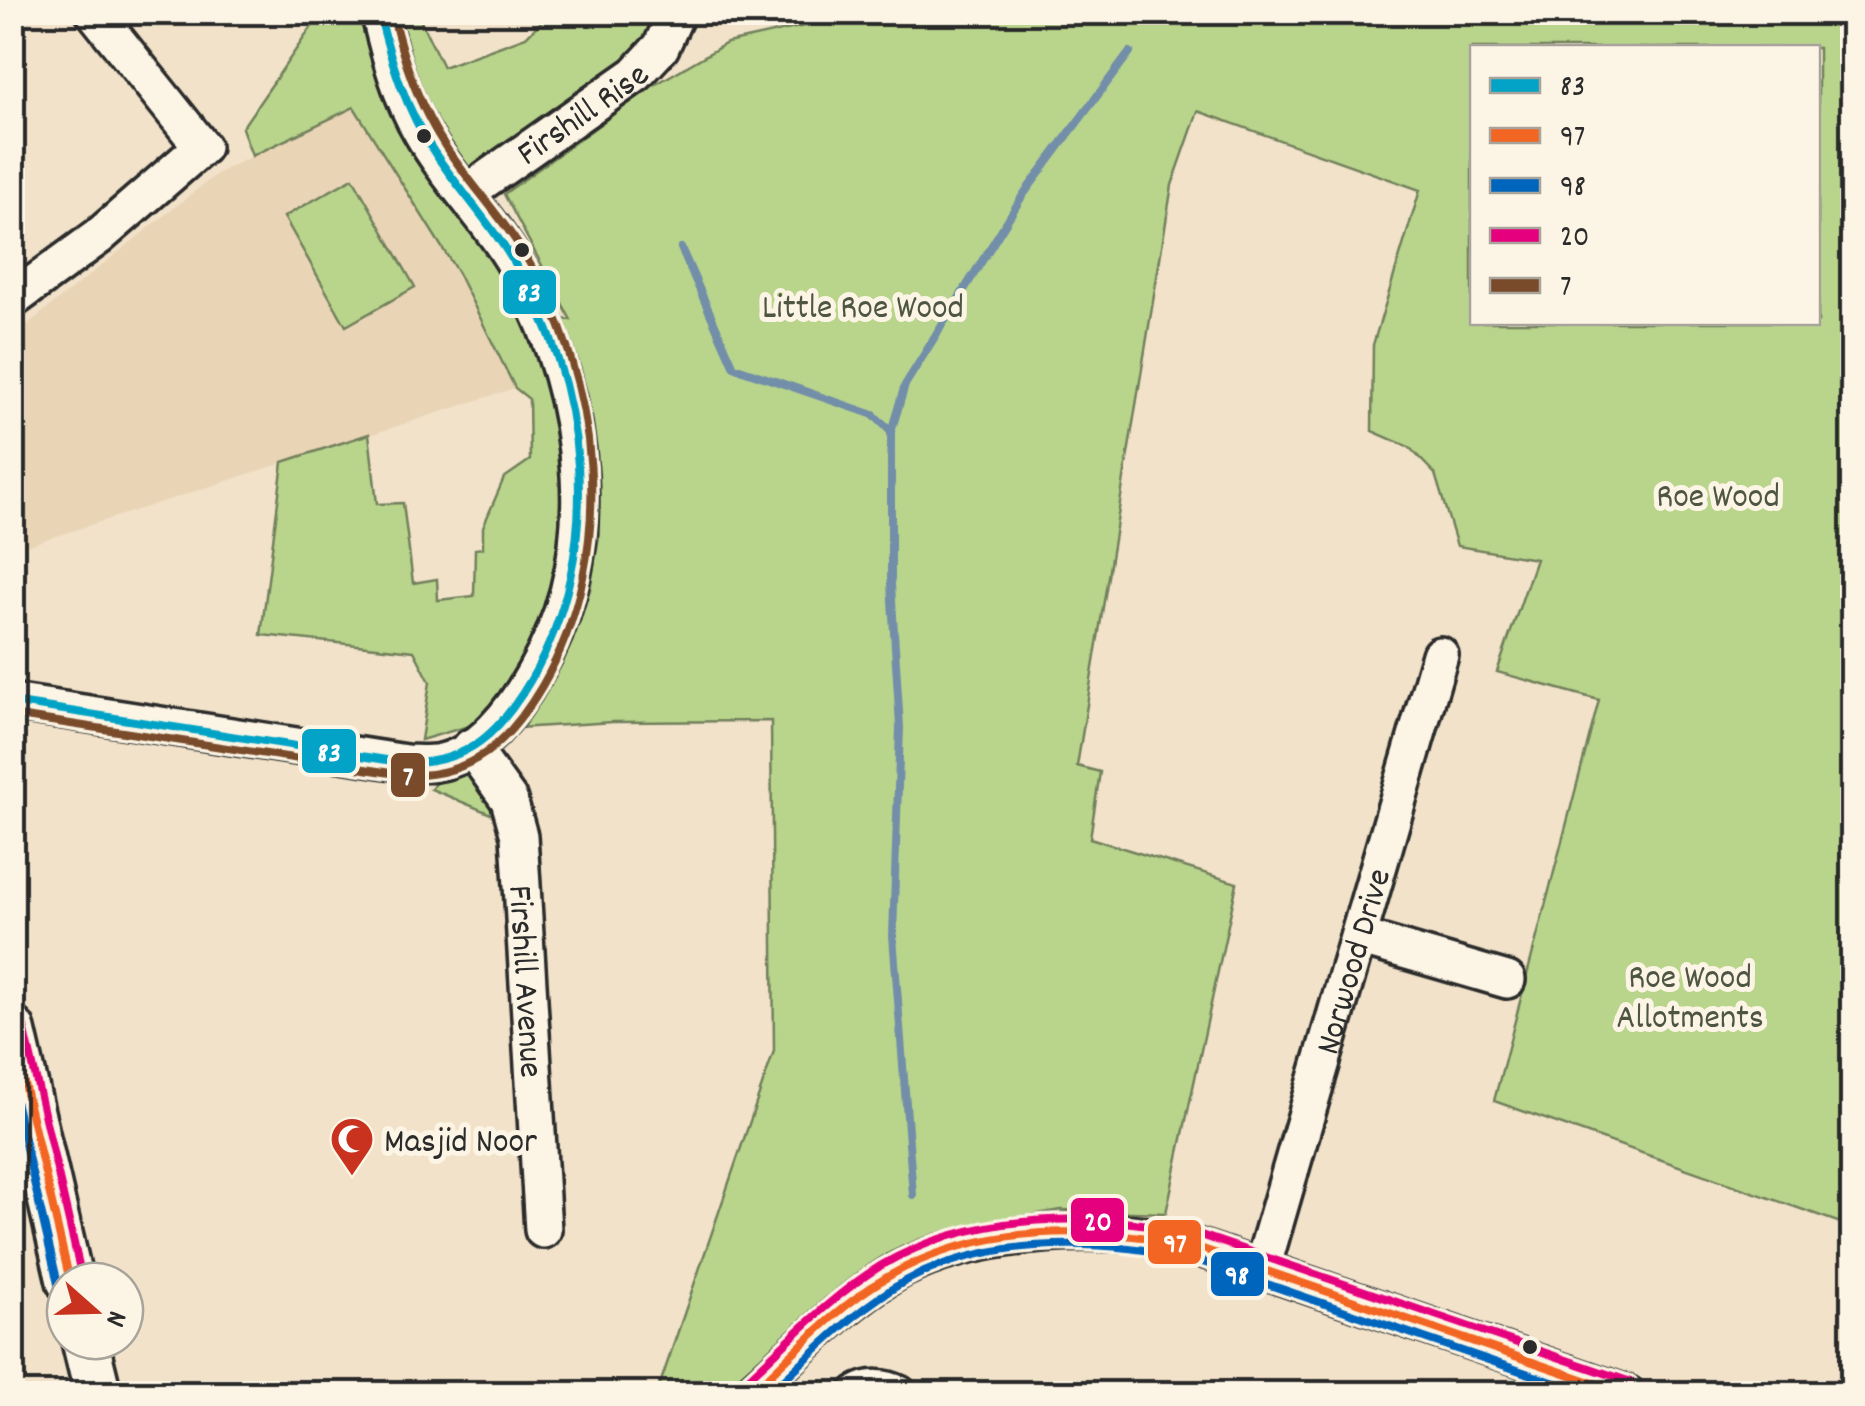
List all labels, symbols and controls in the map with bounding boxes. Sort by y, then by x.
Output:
legend [1470,45,1820,325]
street label: Firshill Rise [508,54,664,180]
text: 83 [1560,68,1585,111]
text: 97 [1560,118,1585,161]
unlabelled marker [414,126,434,146]
text: 98 [1560,168,1586,211]
text: 20 [1560,218,1589,261]
unlabelled marker [512,240,532,260]
line badge: 83 [501,268,558,316]
text: 7 [1560,268,1572,311]
text: 83 [517,276,541,316]
park label: Little Roe Wood [762,285,964,335]
park label: Roe Wood [1656,474,1780,524]
line badge: 83 [300,727,358,775]
text: 83 [317,736,341,776]
line badge: 7 [389,751,427,799]
text: 7 [403,760,414,800]
street label: Norwood Drive [1305,863,1407,1061]
street label: Firshill Avenue [492,884,554,1079]
park label: Roe Wood Allotments [1616,955,1764,1045]
mosque icon: Masjid Noor [329,1116,375,1177]
place label: Masjid Noor [384,1119,537,1169]
line badge: 20 [1069,1196,1126,1244]
text: 20 [1084,1205,1112,1245]
line badge: 97 [1146,1218,1203,1266]
text: 97 [1163,1227,1187,1267]
line badge: 98 [1209,1250,1266,1298]
text: 98 [1225,1259,1249,1299]
north arrow [45,1261,145,1361]
text: N [93,1304,135,1331]
unlabelled marker [1520,1337,1540,1357]

